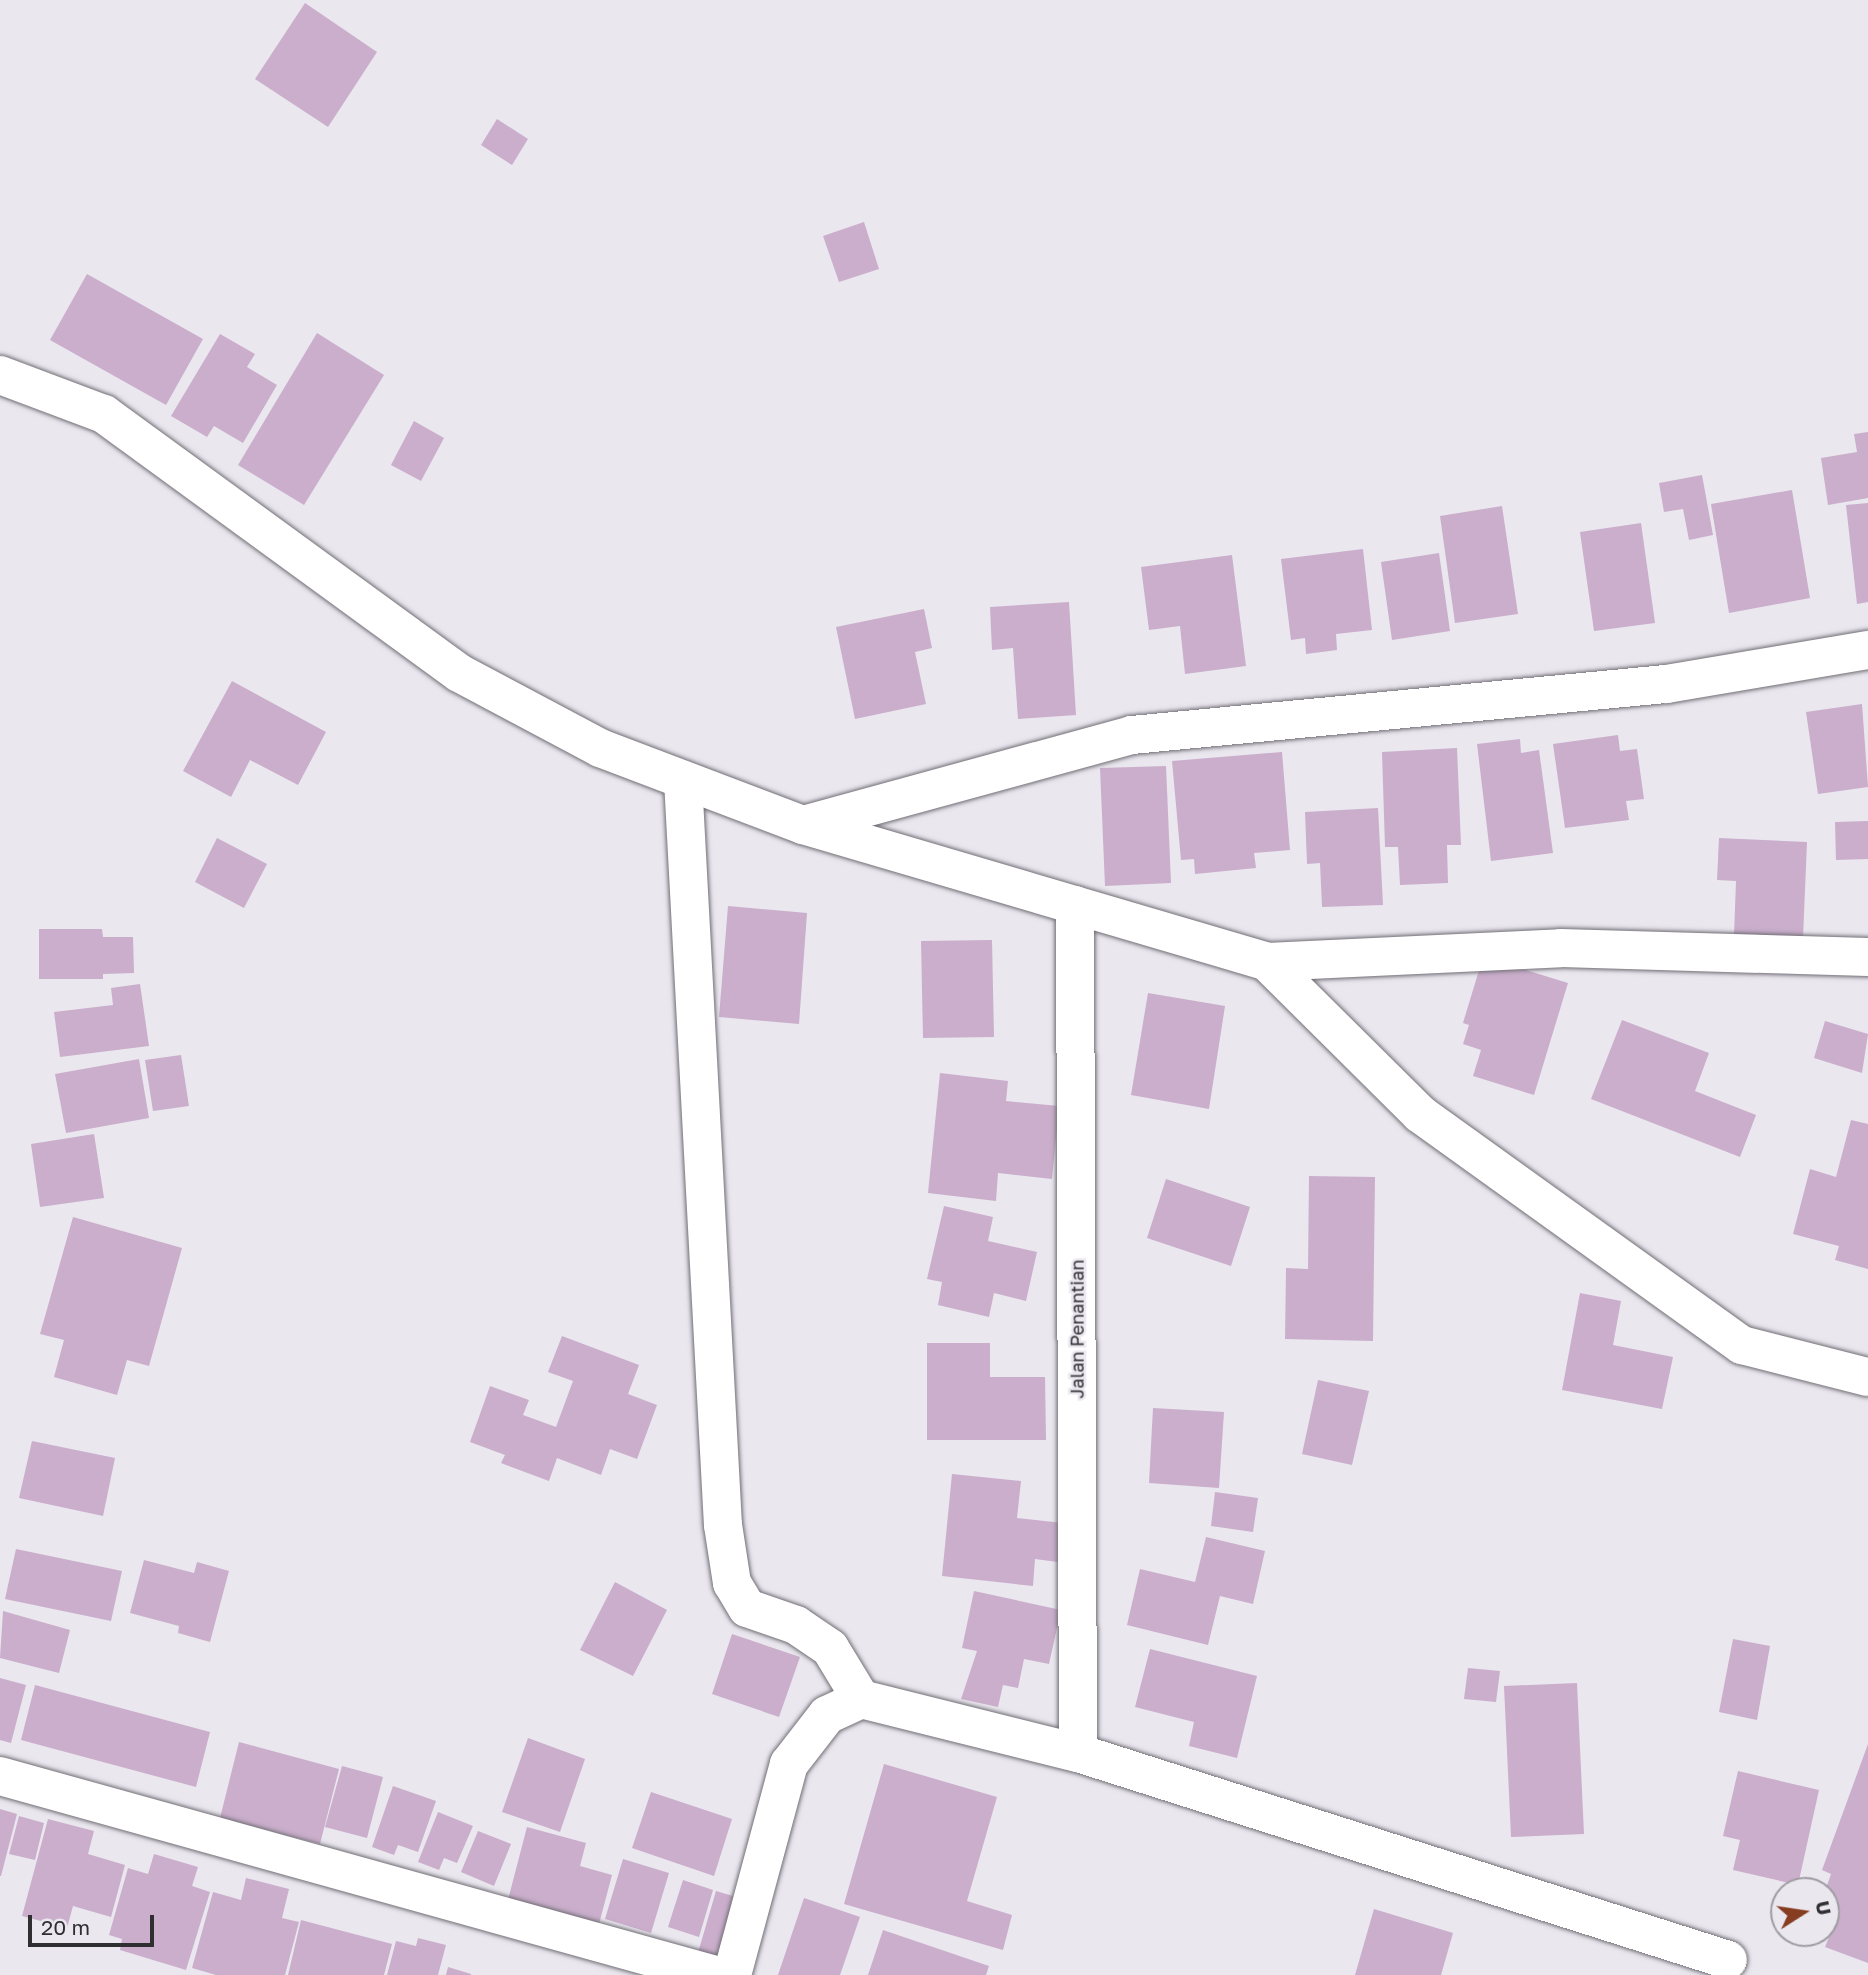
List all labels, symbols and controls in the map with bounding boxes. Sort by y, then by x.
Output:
street label: Jalan Penantian [1066,1259,1088,1399]
north arrow [1770,1877,1840,1947]
text: U [1811,1899,1837,1917]
scale bar [32,1902,158,1946]
text: 20 m [41,1914,90,1940]

